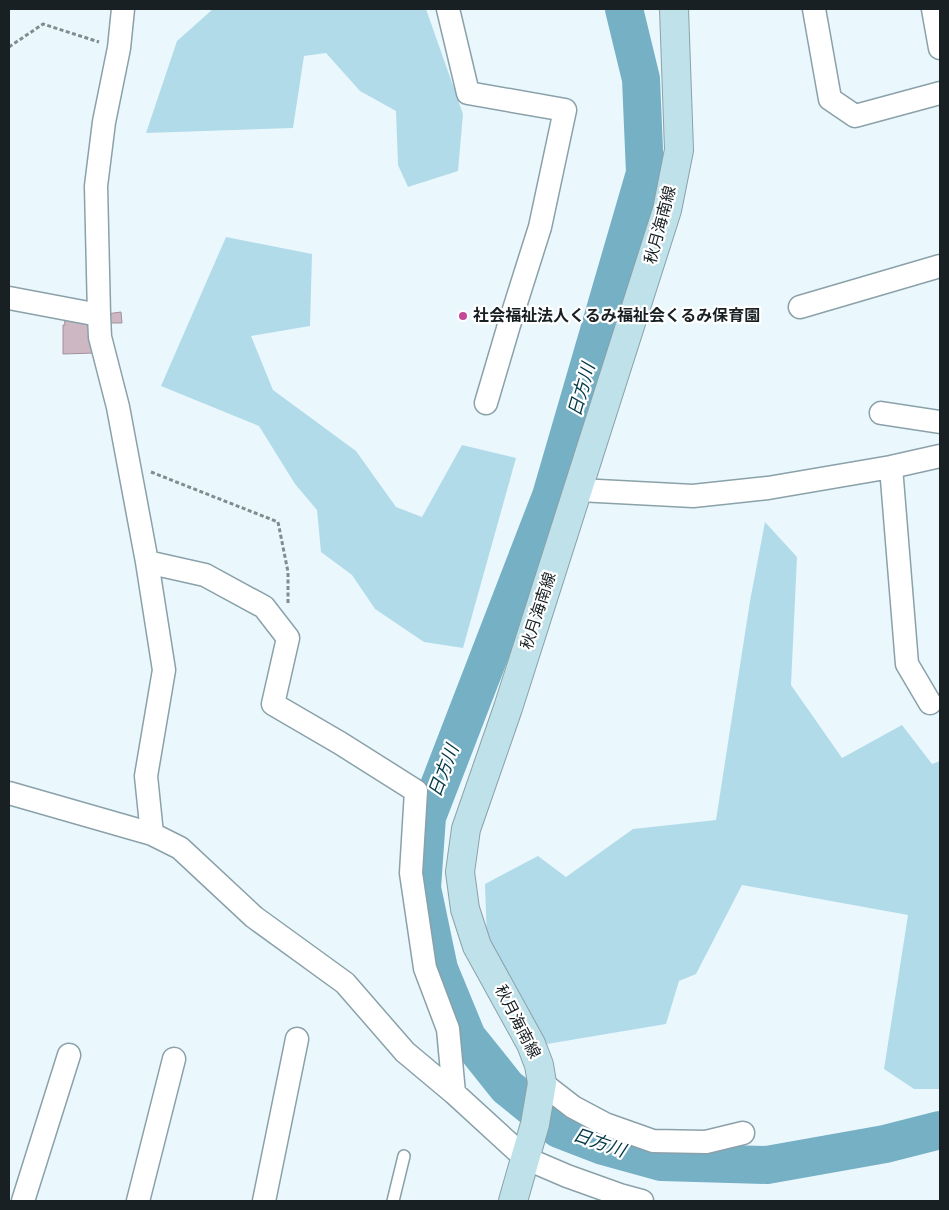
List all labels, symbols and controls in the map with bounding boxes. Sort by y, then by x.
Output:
street label: 秋月海南線 [641,184,681,266]
place label: 社会福祉法人くるみ福祉会くるみ保育園 [473,306,760,326]
marker: 社会福祉法人くるみ福祉会くるみ保育園 [457,310,469,322]
water label: 日方川 [564,359,600,419]
street label: 秋月海南線 [518,570,560,652]
water label: 日方川 [425,740,464,800]
street label: 秋月海南線 [490,982,544,1062]
water label: 日方川 [570,1124,630,1162]

